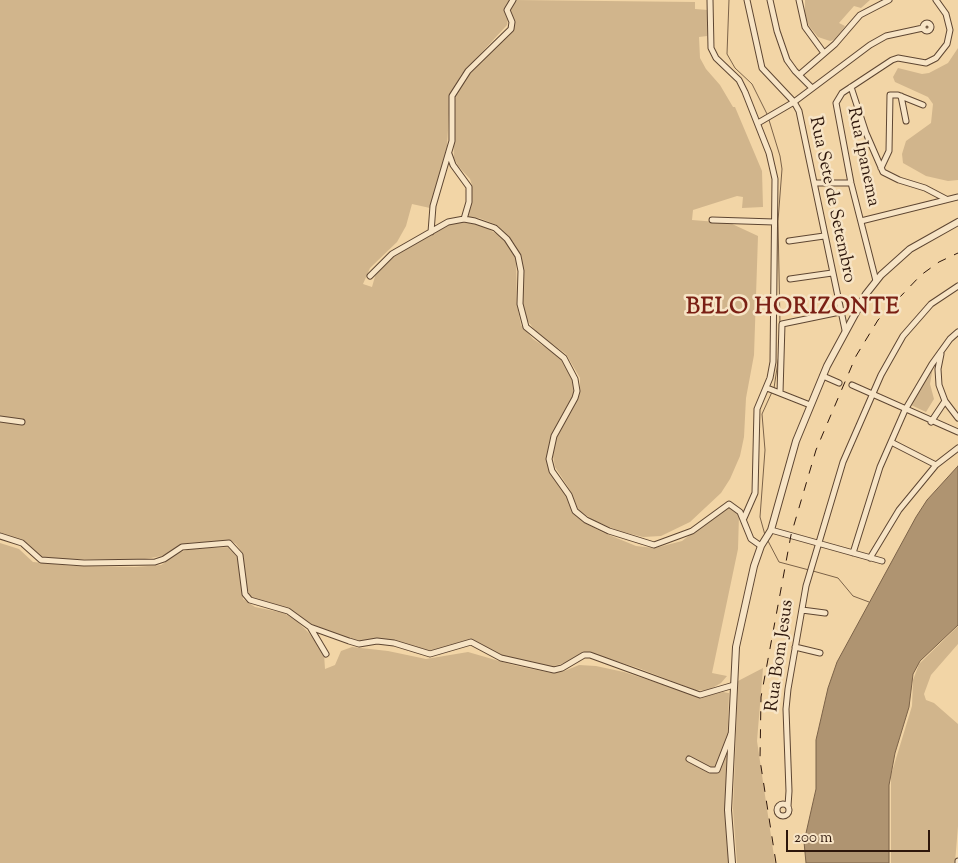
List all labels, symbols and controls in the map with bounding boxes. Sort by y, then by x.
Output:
street label: Rua Ipanema [841,105,883,209]
street label: Rua Sete de Setembro [803,115,859,285]
district label: BELO HORIZONTE [684,296,902,322]
street label: Rua Bom Jesus [762,599,800,713]
scale bar [788,820,932,852]
text: 200 m [794,828,833,849]

